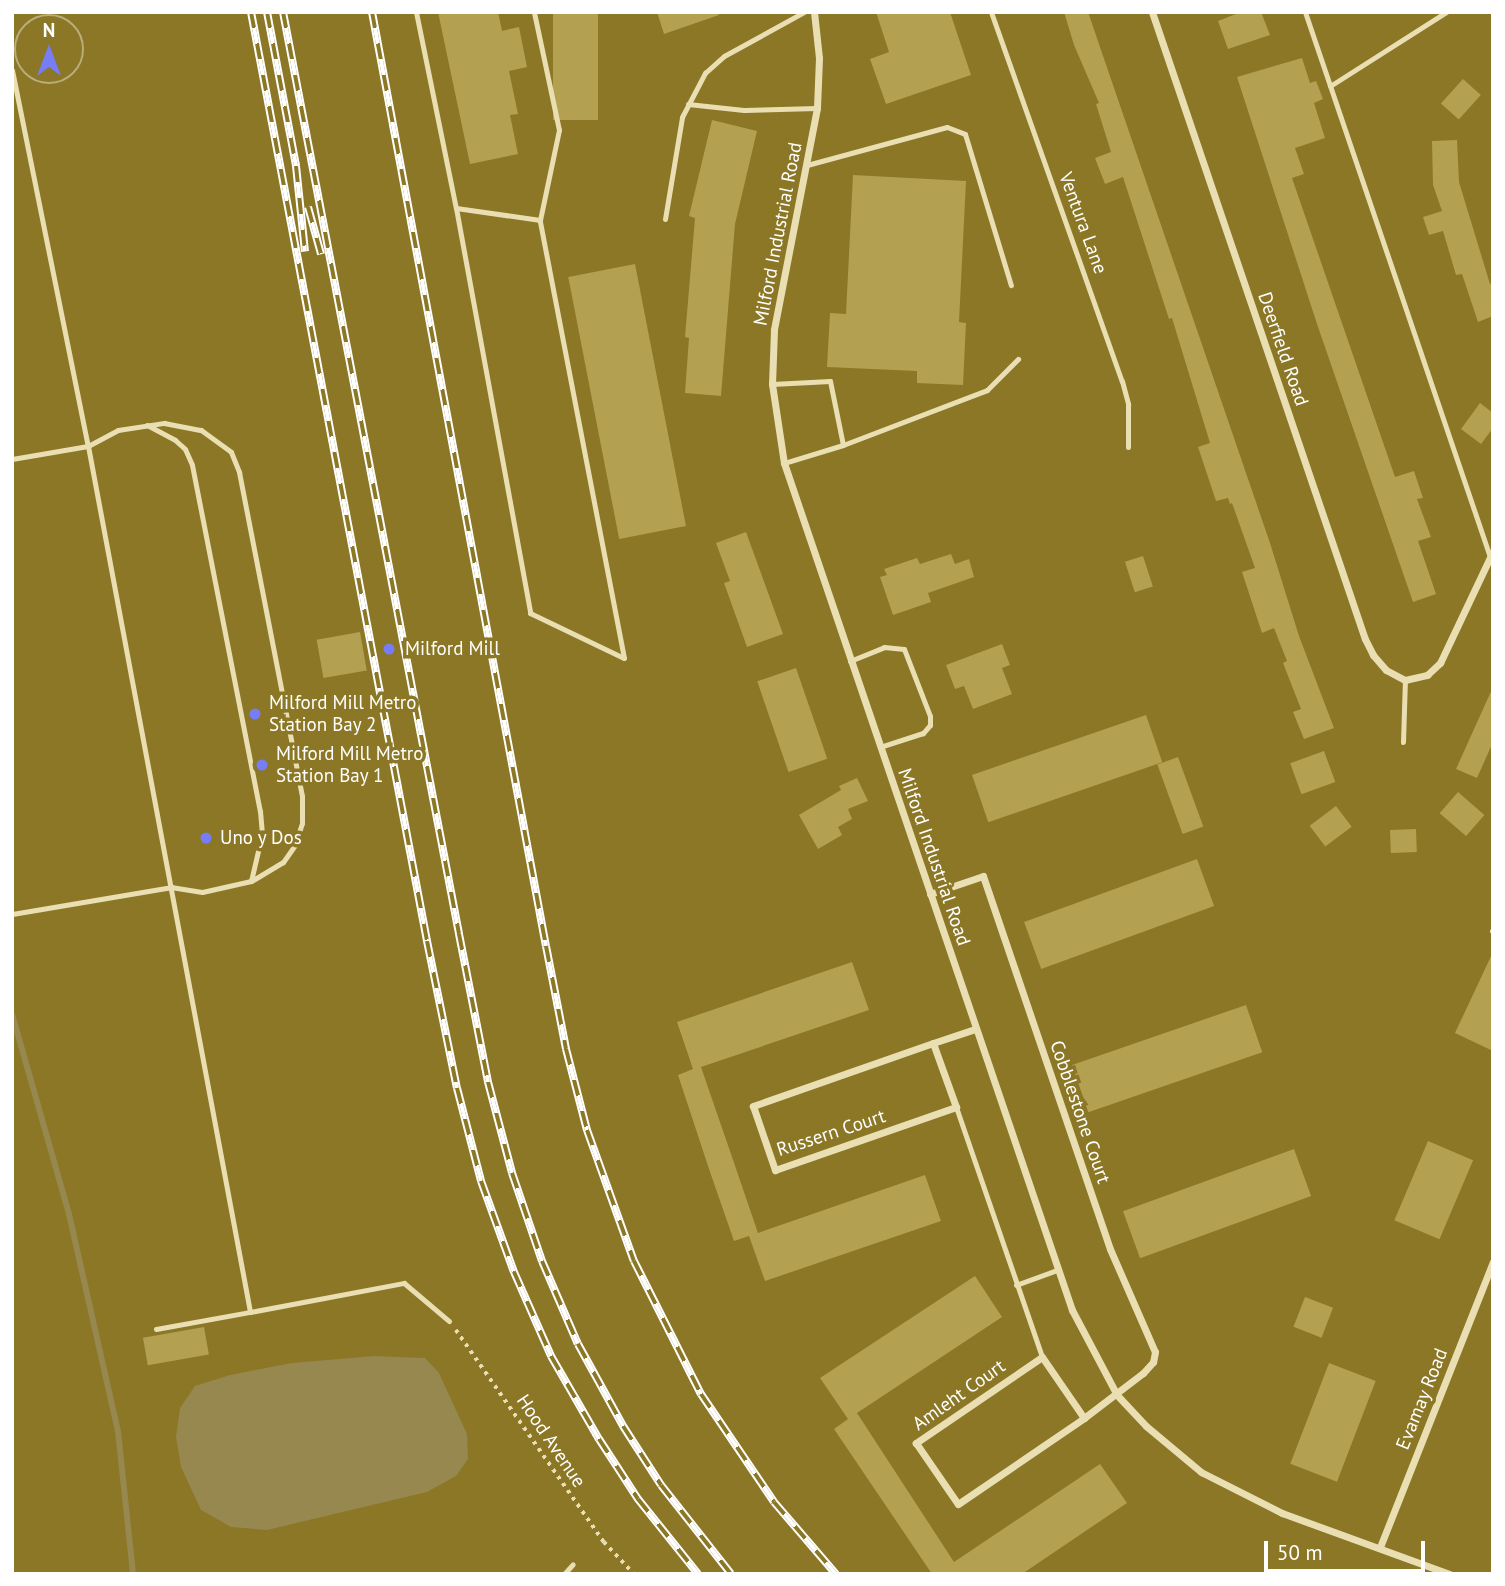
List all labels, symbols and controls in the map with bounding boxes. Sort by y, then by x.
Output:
north arrow [14,14,84,84]
text: N [43,18,55,42]
street label: Milford Industrial Road [749,140,807,328]
street label: Ventura Lane [1054,169,1112,277]
street label: Deerfield Road [1253,289,1313,409]
place label: Milford Mill [405,638,500,660]
marker: Milford Mill [379,639,399,659]
place label: Milford Mill Metro Station Bay 2 [269,692,417,736]
marker: Milford Mill Metro Station Bay 2 [247,706,263,722]
place label: Milford Mill Metro Station Bay 1 [276,743,424,787]
marker: Milford Mill Metro Station Bay 1 [254,757,270,773]
street label: Milford Industrial Road [893,765,975,949]
place label: Uno y Dos [220,827,303,849]
marker: Uno y Dos [198,830,214,846]
street label: Cobblestone Court [1045,1038,1115,1186]
street label: Russern Court [774,1105,888,1161]
street label: Evamay Road [1391,1345,1453,1453]
street label: Amleht Court [908,1355,1010,1435]
street label: Hood Avenue [511,1390,591,1492]
scale bar [1267,1526,1428,1570]
text: 50 m [1277,1539,1323,1566]

